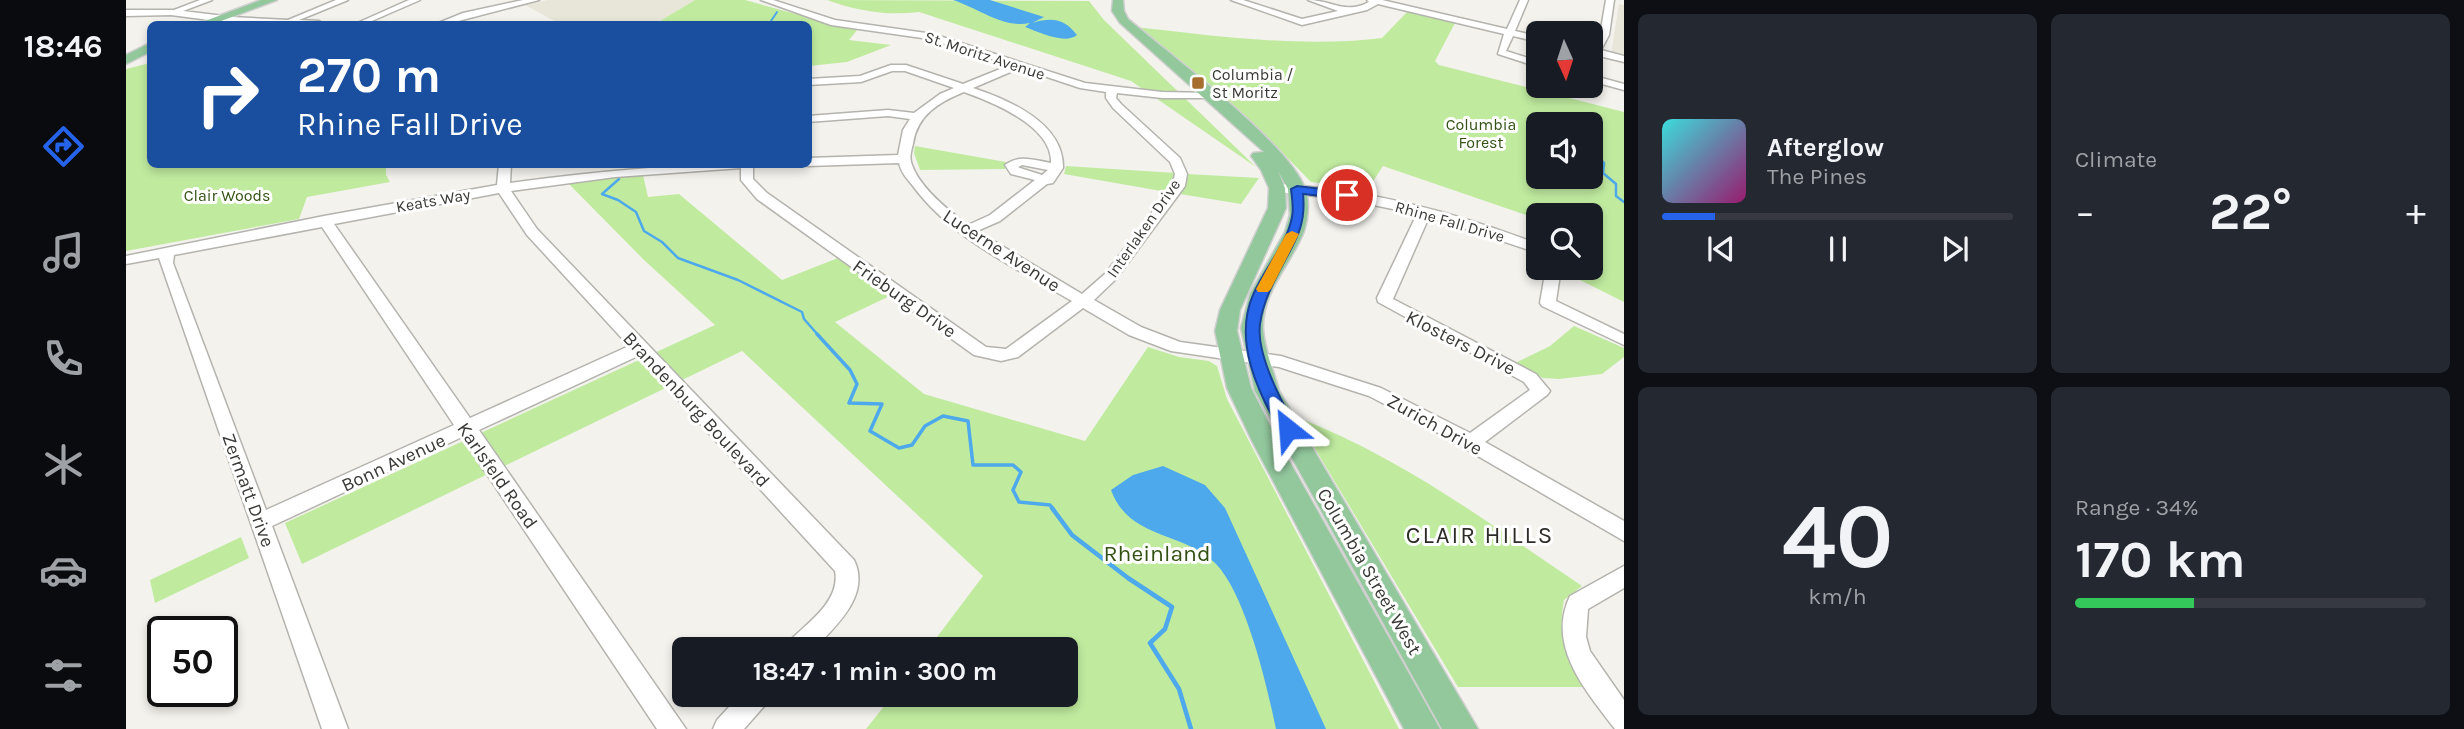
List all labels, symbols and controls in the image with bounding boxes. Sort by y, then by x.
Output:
north arrow [1526,21,1603,98]
map controls [1526,21,1603,280]
street label: St. Moritz Avenue [922,27,1047,84]
text: 18:46 [23,28,103,65]
text: 270 m [297,47,441,104]
icon: right [182,49,273,140]
place label: Columbia / St Moritz [1212,65,1294,102]
marker: Columbia / St Moritz [1190,75,1206,91]
text: Rhine Fall Drive [297,106,523,143]
button: sound [1526,112,1603,189]
park label: Columbia Forest [1446,115,1516,152]
icon: directions [39,122,88,171]
text: Afterglow [1767,132,1884,163]
text: Climate [2075,146,2157,173]
text: The Pines [1767,163,1867,190]
pin [1317,165,1377,225]
street label: Interlaken Drive [1103,176,1184,281]
icon: arrive [1328,176,1366,214]
text: 22° [2209,181,2292,242]
street label: Keats Way [394,185,472,216]
park label: Clair Woods [184,186,270,205]
text: − [2075,190,2095,235]
text: + [2406,190,2426,235]
street label: Rhine Fall Drive [1393,197,1507,246]
button: search [1526,203,1603,280]
street label: Lucerne Avenue [939,205,1064,297]
icon: music [39,228,88,277]
icon: previous [1702,230,1740,268]
icon: pause [1819,230,1857,268]
icon: next [1936,230,1974,268]
street label: Frieburg Drive [848,255,960,343]
street label: Klosters Drive [1402,306,1519,380]
street label: Brandenburg Boulevard [618,327,774,492]
icon: phone [39,334,88,383]
street label: Zurich Drive [1383,390,1486,460]
position arrow [1251,392,1325,466]
street label: Karlsfeld Road [452,418,542,533]
street label: Bonn Avenue [338,429,449,497]
street label: Zermatt Drive [217,431,279,550]
icon: climate [39,440,88,489]
street label: Columbia Street West [1312,484,1426,659]
text: 40 [1782,484,1893,590]
text: Range · 34% [2075,494,2199,521]
district label: CLAIR HILLS [1406,521,1554,549]
text: 170 km [2075,529,2246,590]
park label: Rheinland [1103,540,1211,567]
icon: car [39,546,88,595]
text: km/h [1808,583,1867,610]
speed limit sign: 50 [147,616,238,707]
icon: filters [39,651,88,700]
text: 18:47 · 1 min · 300 m [753,656,997,687]

